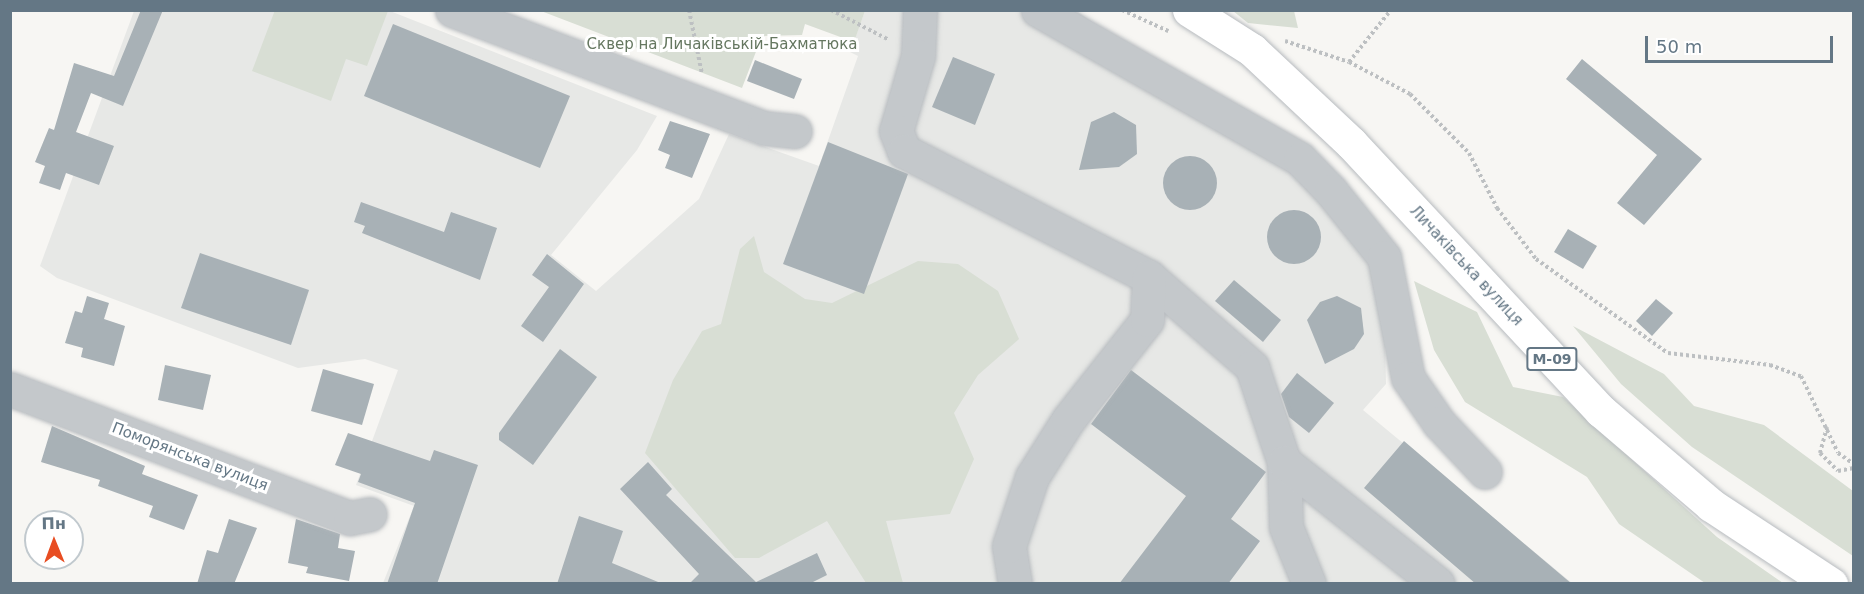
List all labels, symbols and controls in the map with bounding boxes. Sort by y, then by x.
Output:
scale bar [1648,24,1836,62]
park label: Сквер на Личаківській-Бахматюка [587,36,857,54]
text: 50 m [1656,36,1702,57]
street label: Личаківська вулиця [1406,202,1526,330]
road number: М-09 [1525,348,1579,370]
street label: Поморянська вулиця [109,419,271,495]
north arrow [24,510,84,570]
text: Пн [41,514,66,533]

